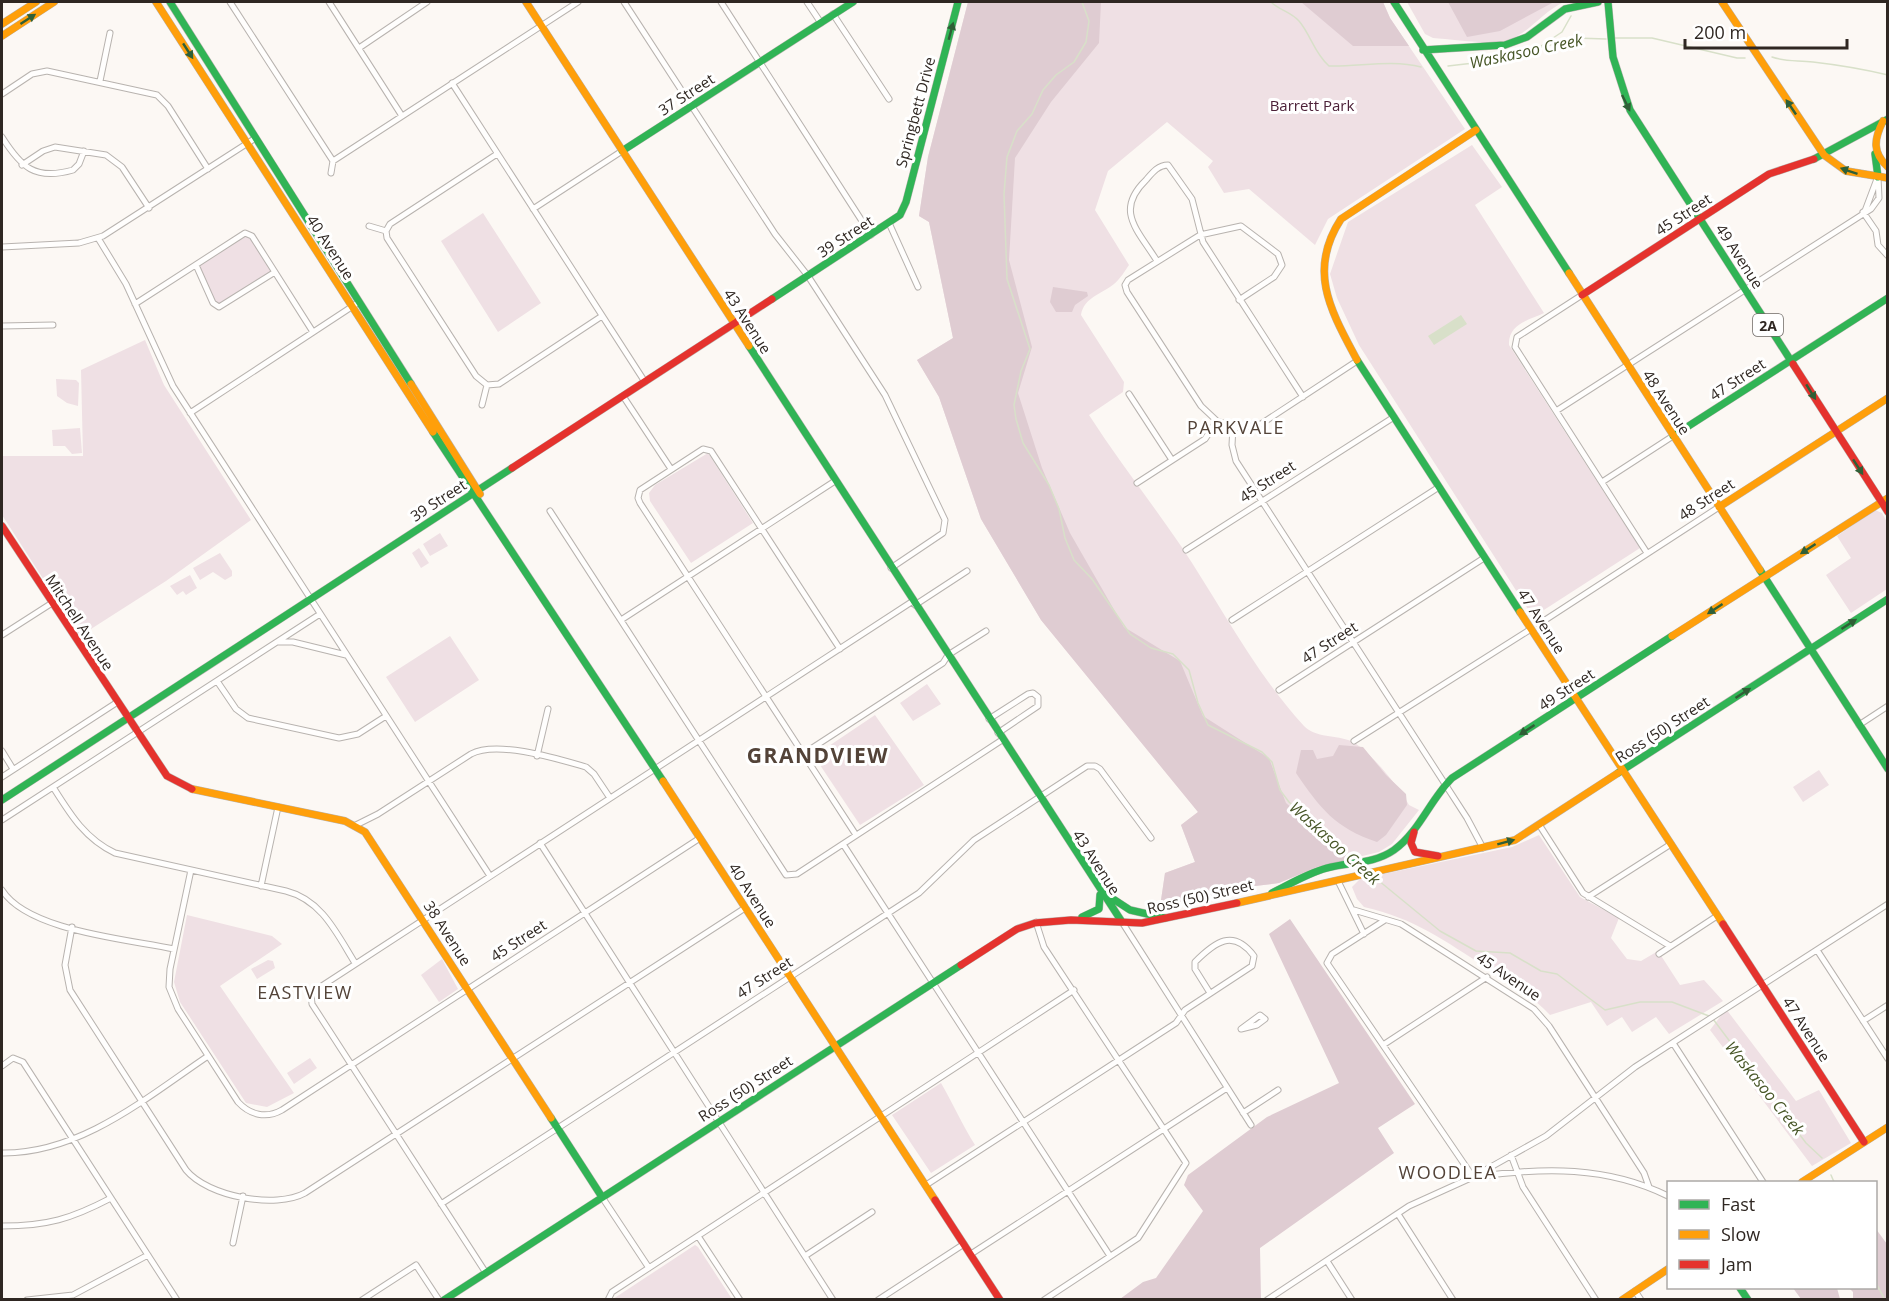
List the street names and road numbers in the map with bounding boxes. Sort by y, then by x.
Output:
street label: Springbett Drive [891,55,939,169]
street label: 37 Street [654,68,718,120]
street label: 45 Street [1651,188,1715,240]
street label: 39 Street [813,210,877,262]
street label: 40 Avenue [303,211,359,283]
street label: 49 Avenue [1712,220,1768,292]
street label: 43 Avenue [720,285,776,357]
road number: 2A [1753,314,1783,336]
street label: 47 Street [1705,353,1769,405]
street label: 48 Avenue [1639,366,1695,438]
street label: 45 Street [1235,455,1299,507]
street label: 48 Street [1674,473,1738,525]
street label: 39 Street [406,474,470,526]
street label: Mitchell Avenue [41,570,119,674]
street label: 47 Avenue [1514,585,1570,657]
street label: 47 Street [1297,616,1361,668]
street label: 49 Street [1534,663,1598,715]
street label: Ross (50) Street [1611,691,1713,767]
street label: 43 Avenue [1069,826,1125,898]
street label: 40 Avenue [725,859,781,931]
street label: Ross (50) Street [1145,874,1255,918]
street label: 38 Avenue [420,897,476,969]
street label: 45 Street [486,914,550,966]
street label: 45 Avenue [1473,947,1545,1005]
street label: 47 Street [732,951,796,1003]
street label: 47 Avenue [1779,993,1835,1065]
street label: Ross (50) Street [694,1050,796,1126]

